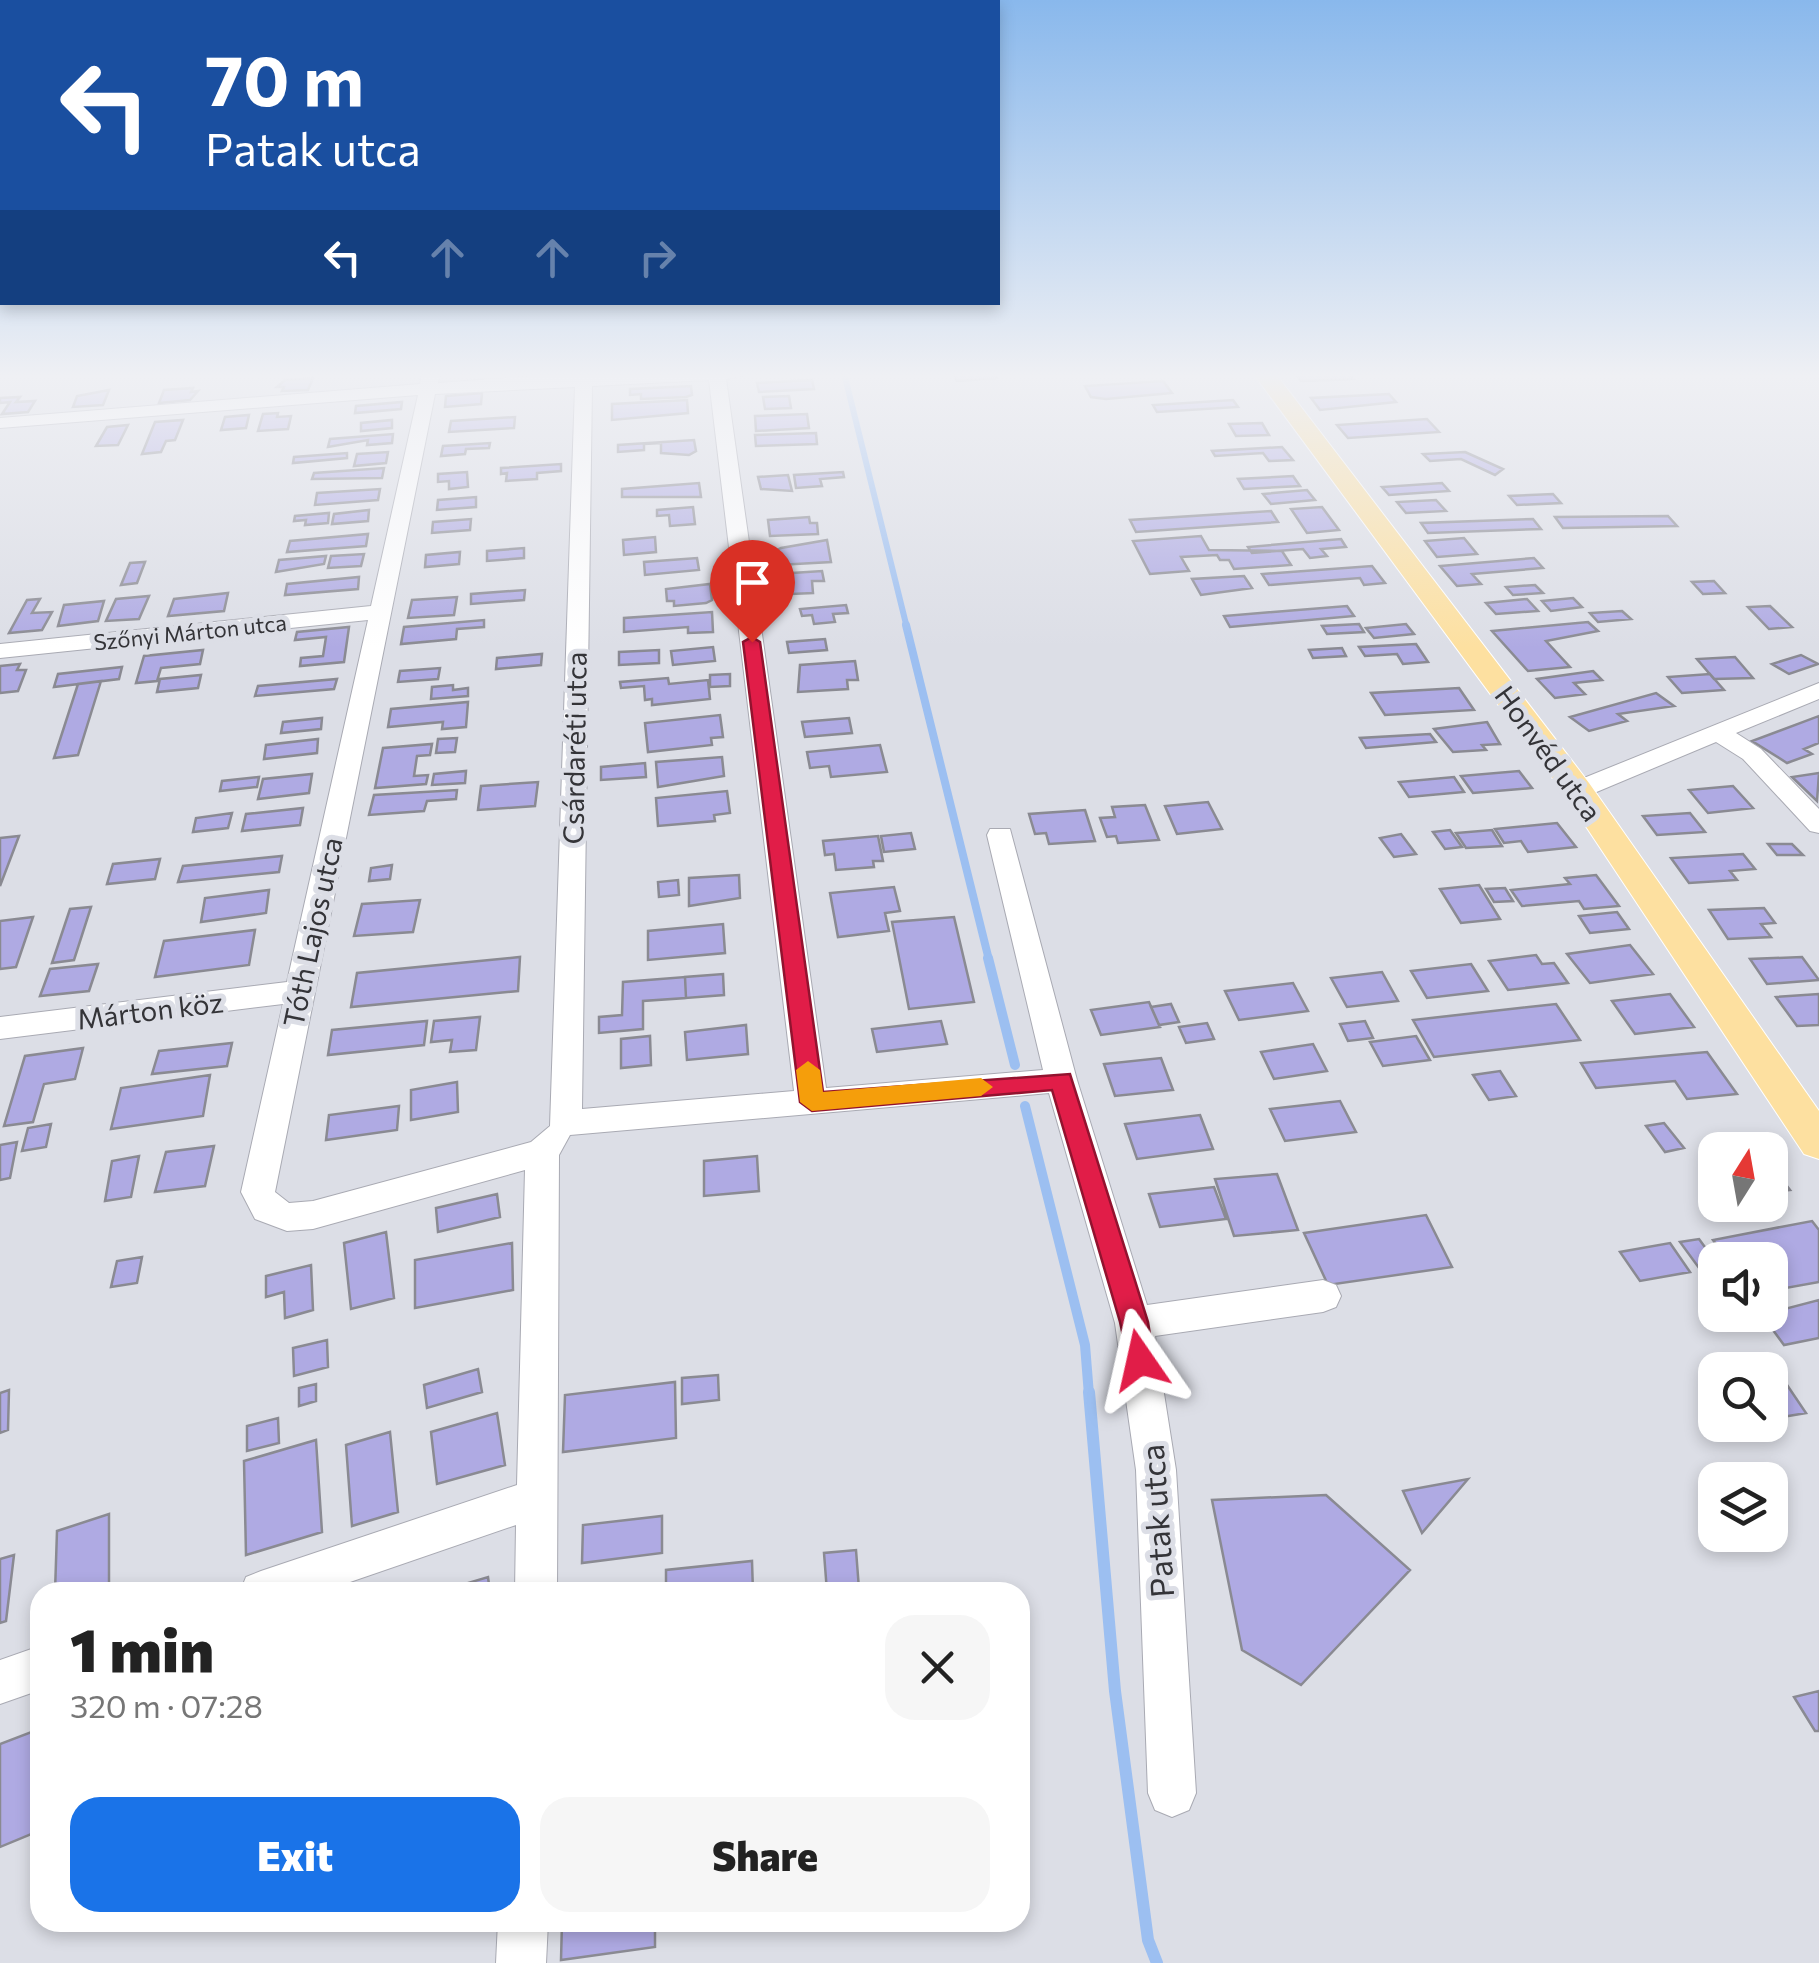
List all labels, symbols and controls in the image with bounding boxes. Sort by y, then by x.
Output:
text: 70 m [205,35,364,120]
icon: left [40,40,170,170]
text: Patak utca [205,120,421,175]
icon: left [315,230,370,285]
icon: ahead [420,230,475,285]
icon: ahead [525,230,580,285]
icon: right [630,230,685,285]
pin [710,540,795,643]
icon: arrive [725,555,780,610]
street label: Szőnyi Márton utca [92,608,288,656]
street label: Csárdaréti utca [555,651,593,845]
street label: Honvéd utca [1489,679,1609,827]
street label: Tóth Lajos utca [275,834,349,1030]
street label: Márton köz [75,984,225,1036]
north arrow [1698,1132,1788,1222]
map controls [1698,1132,1788,1552]
button: sound [1698,1242,1788,1332]
position arrow [1088,1308,1192,1412]
button: search [1698,1352,1788,1442]
street label: Patak utca [1131,1443,1181,1599]
button: layers [1698,1462,1788,1552]
text: 1 min [70,1611,214,1684]
button: close [885,1615,990,1720]
text: 320 m · 07:28 [70,1685,263,1725]
button: Exit [70,1797,520,1912]
button: Share [540,1797,990,1912]

